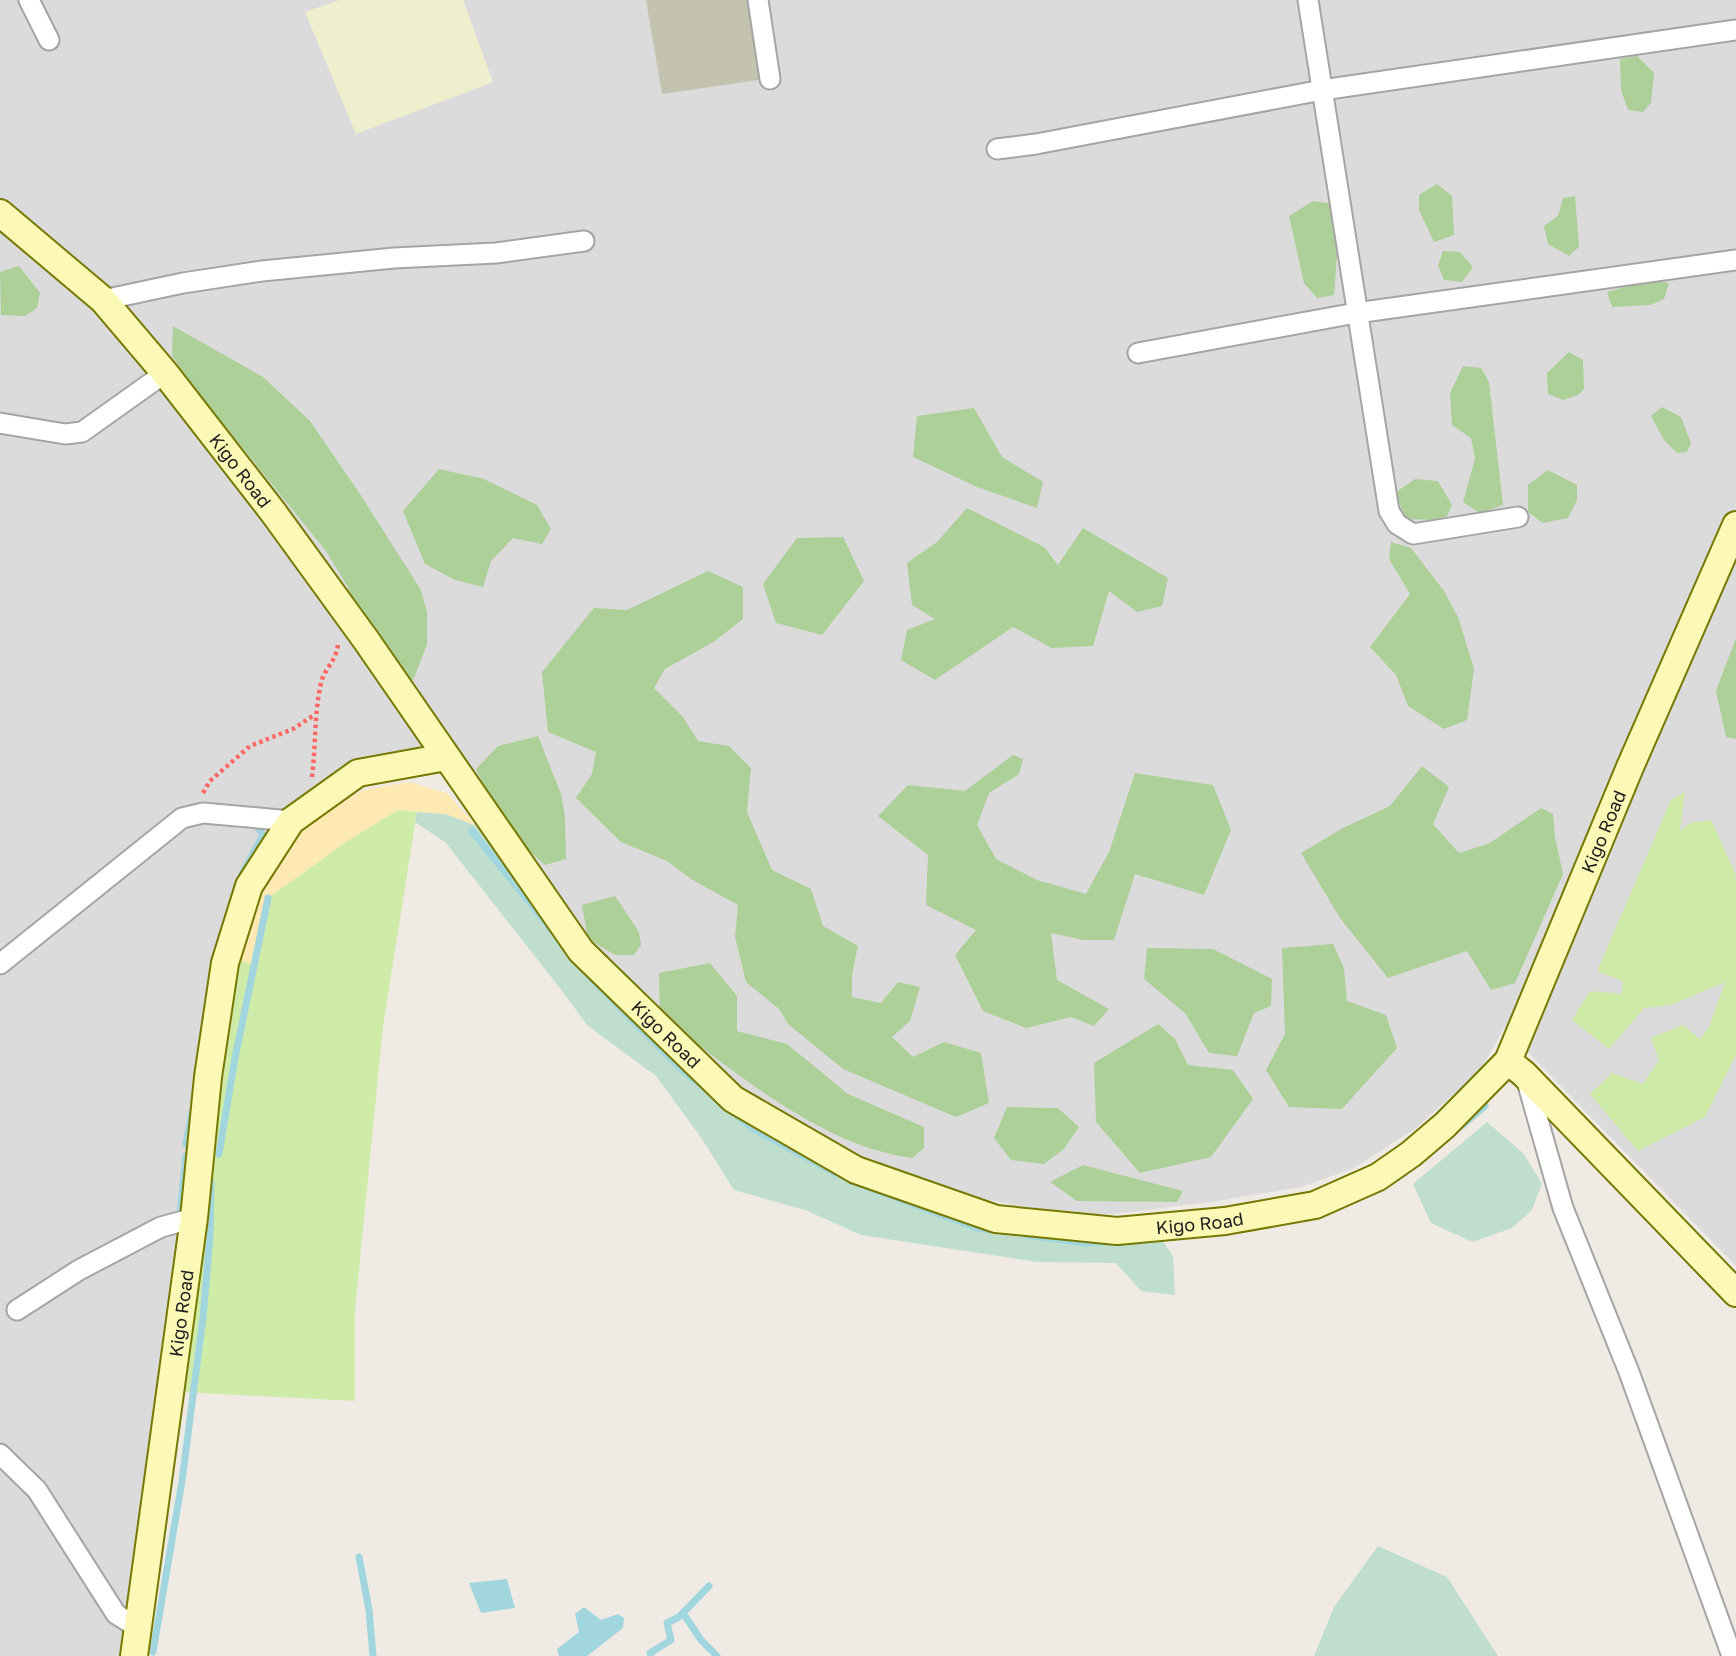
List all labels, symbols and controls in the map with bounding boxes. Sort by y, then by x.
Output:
street label: Kigo Road [205,429,276,512]
street label: Kigo Road [1576,787,1630,876]
street label: Kigo Road [627,996,705,1073]
street label: Kigo Road [1155,1207,1245,1238]
street label: Kigo Road [164,1268,198,1358]

